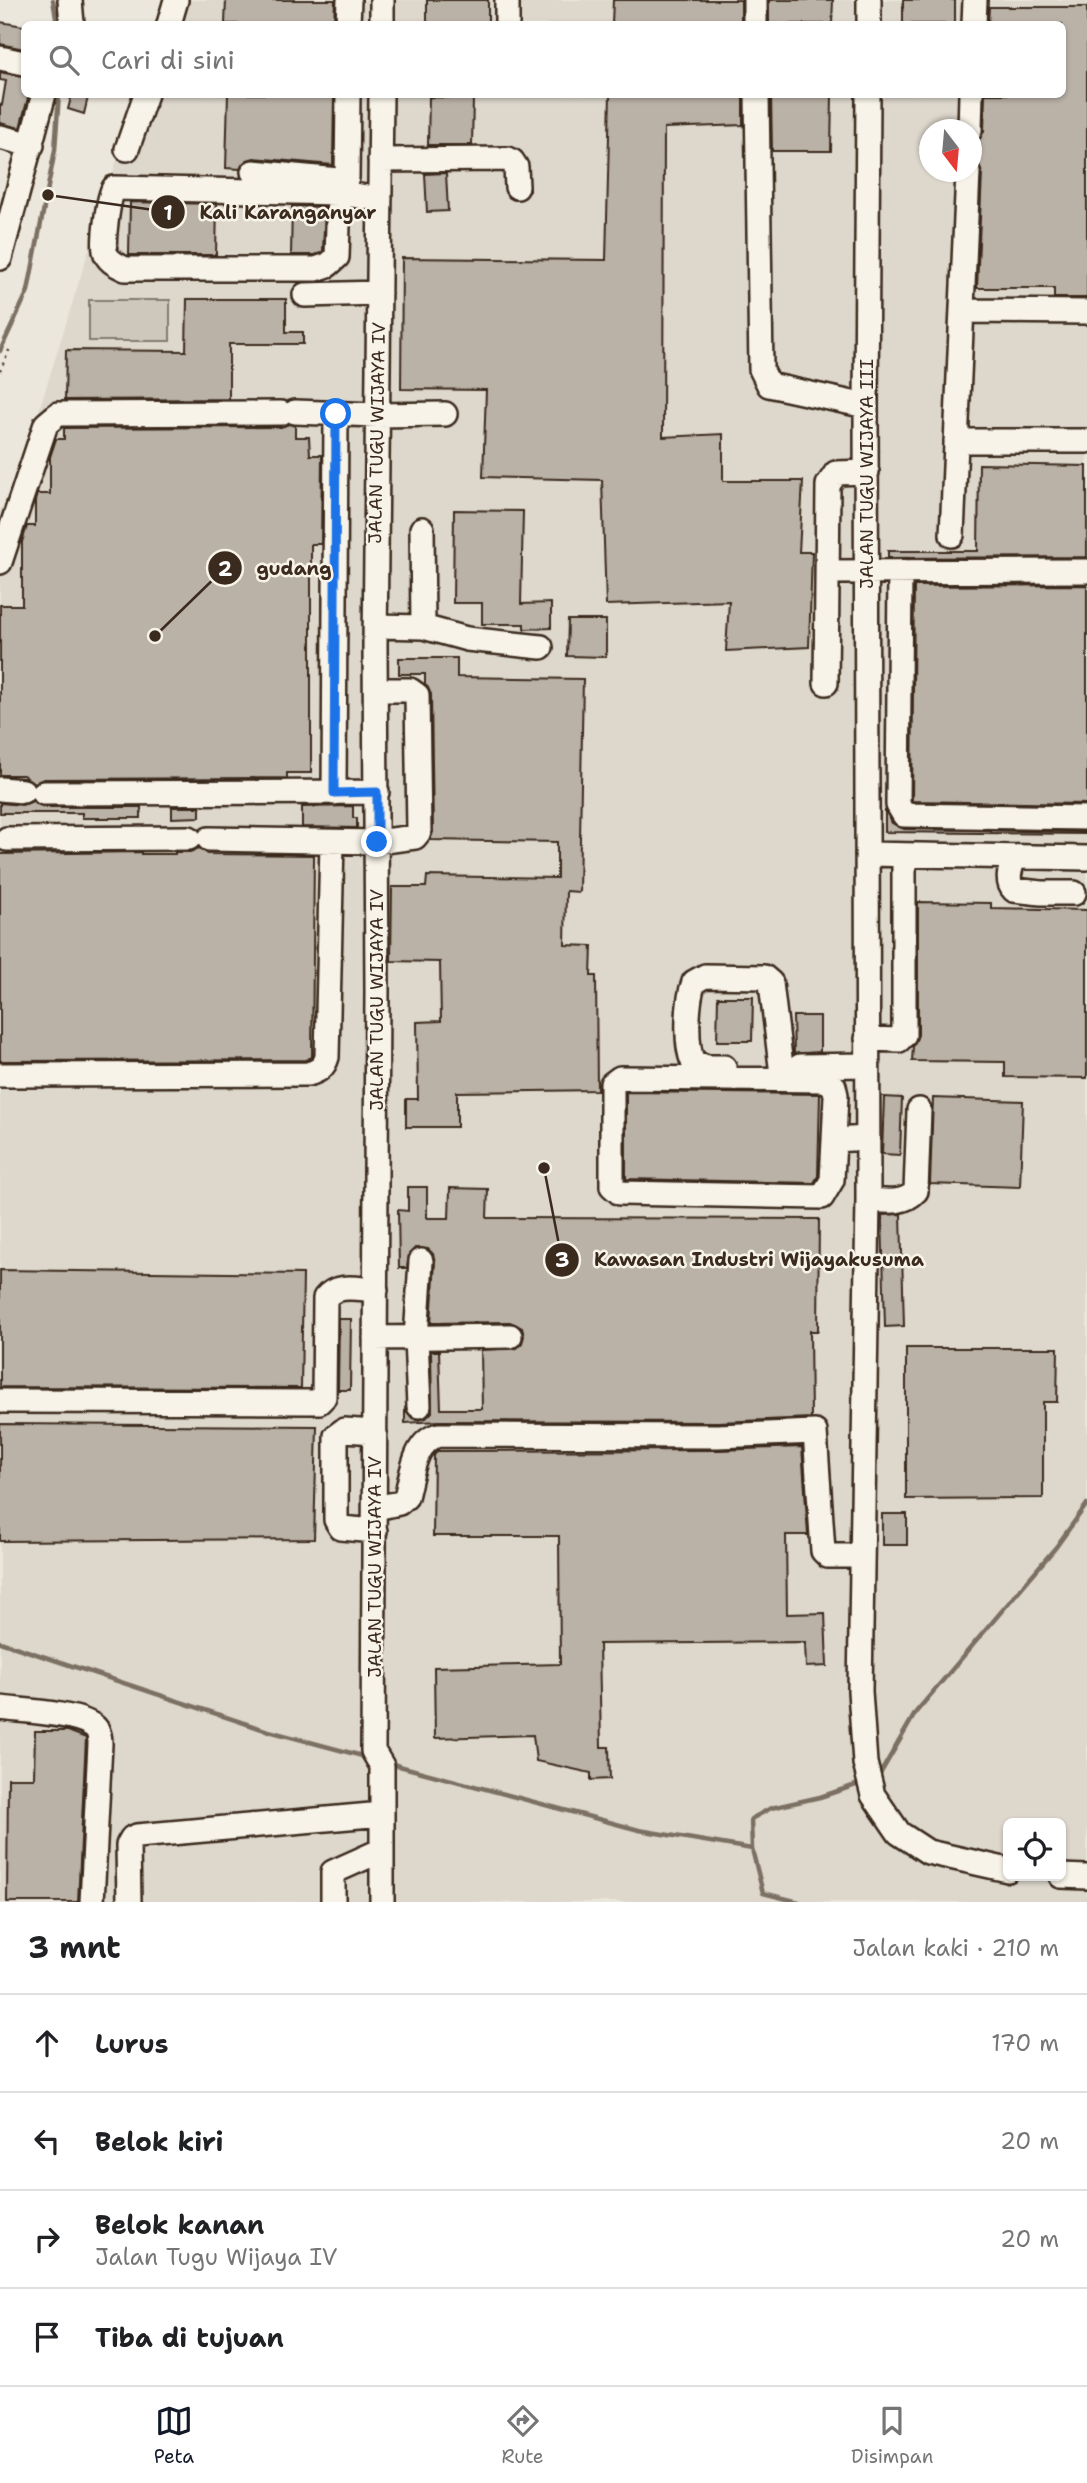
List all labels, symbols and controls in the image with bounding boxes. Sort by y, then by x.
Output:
search box [21,21,1066,98]
icon: search [45,41,83,79]
text: Cari di sini [101,42,235,77]
north arrow [919,119,982,182]
callout: Kali Karanganyar [151,192,391,232]
text: 1 [163,199,173,227]
text: Kali Karanganyar [199,200,377,225]
street label: JALAN TUGU WIJAYA IV [363,322,391,544]
street label: JALAN TUGU WIJAYA III [855,359,879,589]
route start [320,398,351,429]
callout: gudang [207,548,345,588]
text: 2 [218,555,233,583]
text: gudang [256,556,332,581]
route end [361,826,392,857]
street label: JALAN TUGU WIJAYA IV [365,889,389,1111]
callout: Kawasan Industri Wijayakusuma [545,1240,938,1280]
text: 3 [555,1246,569,1274]
text: Kawasan Industri Wijayakusuma [594,1247,924,1272]
street label: JALAN TUGU WIJAYA IV [363,1456,387,1678]
map controls [1003,1818,1066,1881]
button: locate [1003,1818,1066,1881]
text: 3 mnt [28,1927,121,1968]
text: Jalan kaki · 210 m [852,1933,1059,1963]
icon: ahead [28,2024,66,2062]
text: Lurus [95,2026,168,2061]
text: 170 m [991,2028,1059,2058]
icon: left [28,2122,66,2160]
text: Belok kiri [95,2124,224,2159]
text: 20 m [1000,2126,1059,2156]
text: Belok kanan [95,2207,264,2242]
icon: right [28,2220,66,2258]
text: 20 m [1000,2224,1059,2254]
text: Jalan Tugu Wijaya IV [95,2242,337,2272]
icon: arrive [28,2318,66,2356]
text: Tiba di tujuan [95,2320,284,2355]
tab: Peta [154,2402,194,2469]
tab: Rute [502,2402,544,2469]
tab: Disimpan [851,2402,933,2469]

